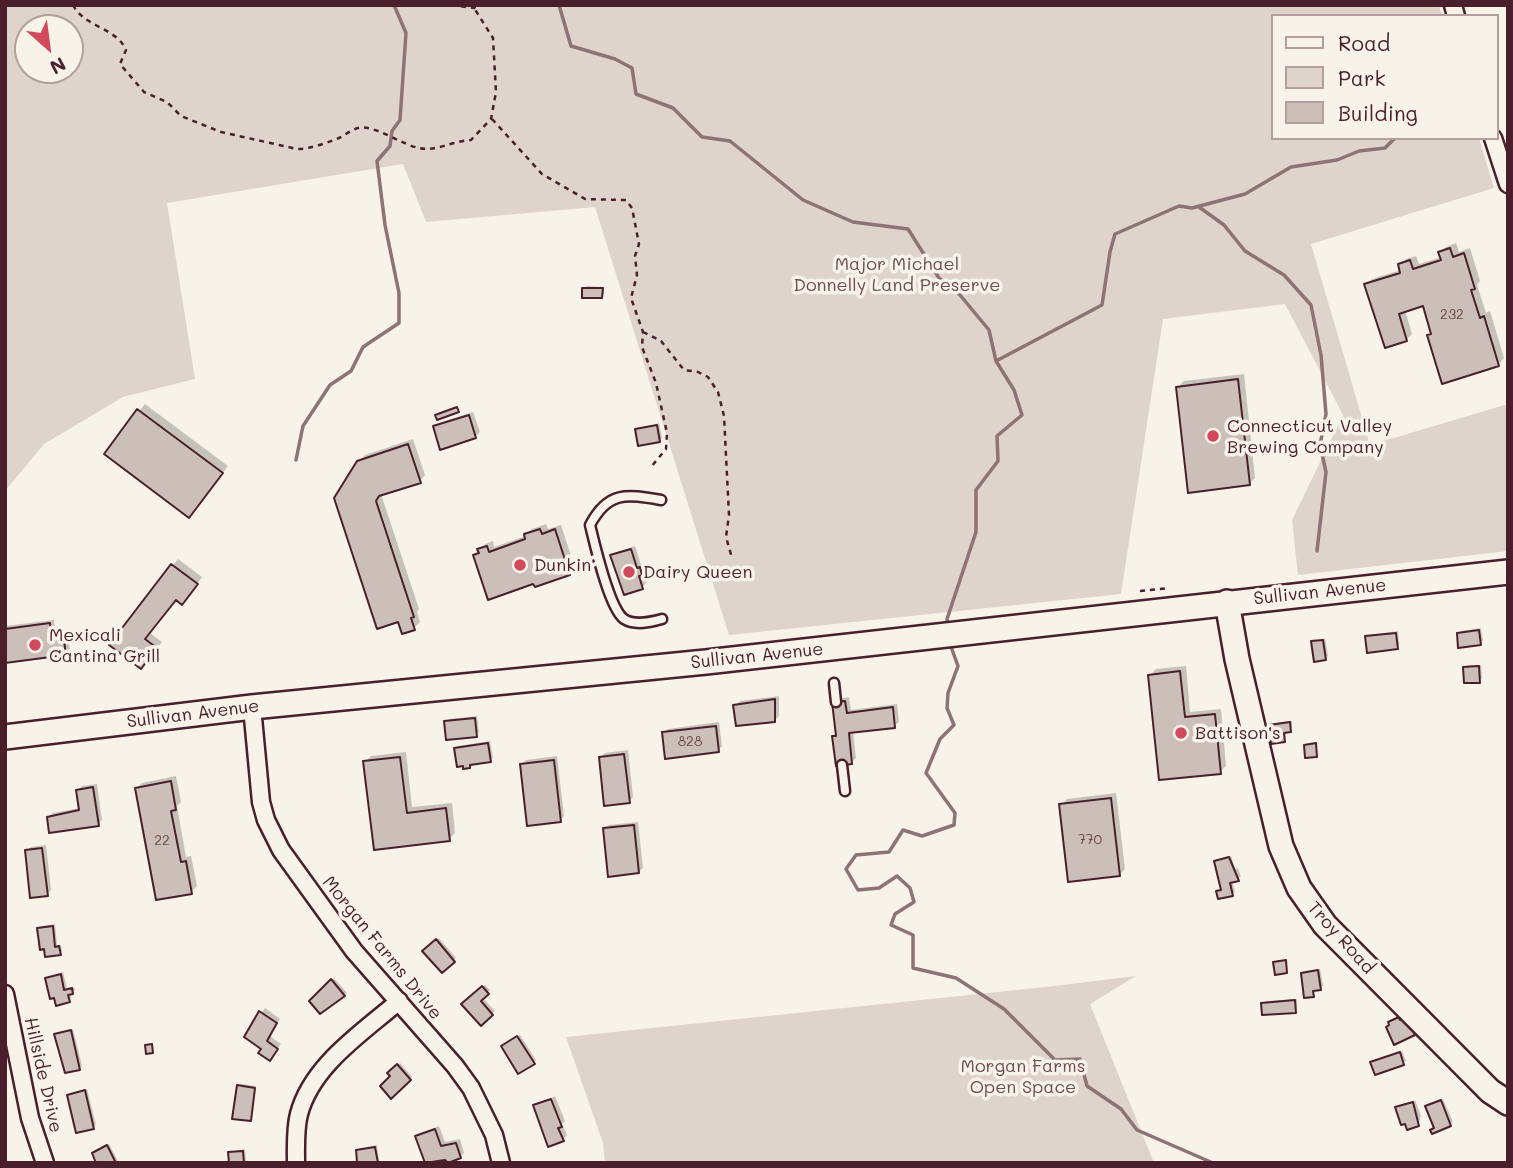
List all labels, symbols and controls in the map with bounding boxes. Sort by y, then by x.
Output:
north arrow [14,14,84,84]
legend [1272,14,1499,140]
text: Road [1338,29,1390,56]
text: N [46,52,70,81]
text: Park [1338,64,1386,91]
text: Building [1338,99,1418,126]
park label: Major Michael Donnelly Land Preserve [794,253,1000,296]
house number: 232 [1440,307,1464,323]
place label: Connecticut Valley Brewing Company [1227,415,1392,458]
marker: Connecticut Valley Brewing Company [1205,428,1221,444]
place label: Dunkin' [534,554,595,576]
marker: Dunkin' [512,557,528,573]
place label: Dairy Queen [643,561,752,583]
marker: Dairy Queen [621,564,637,580]
street label: Sullivan Avenue [1253,574,1387,610]
place label: Mexicali Cantina Grill [49,624,160,666]
marker: Mexicali Cantina Grill [27,637,43,653]
street label: Sullivan Avenue [690,638,824,674]
street label: Sullivan Avenue [126,695,260,733]
place label: Battison's [1195,722,1281,744]
marker: Battison's [1173,725,1189,741]
house number: 828 [678,734,702,750]
house number: 770 [1078,832,1102,848]
house number: 22 [154,833,170,849]
street label: Morgan Farms Drive [318,872,446,1024]
street label: Troy Road [1303,897,1379,979]
street label: Hillside Drive [19,1015,67,1135]
park label: Morgan Farms Open Space [961,1055,1085,1098]

